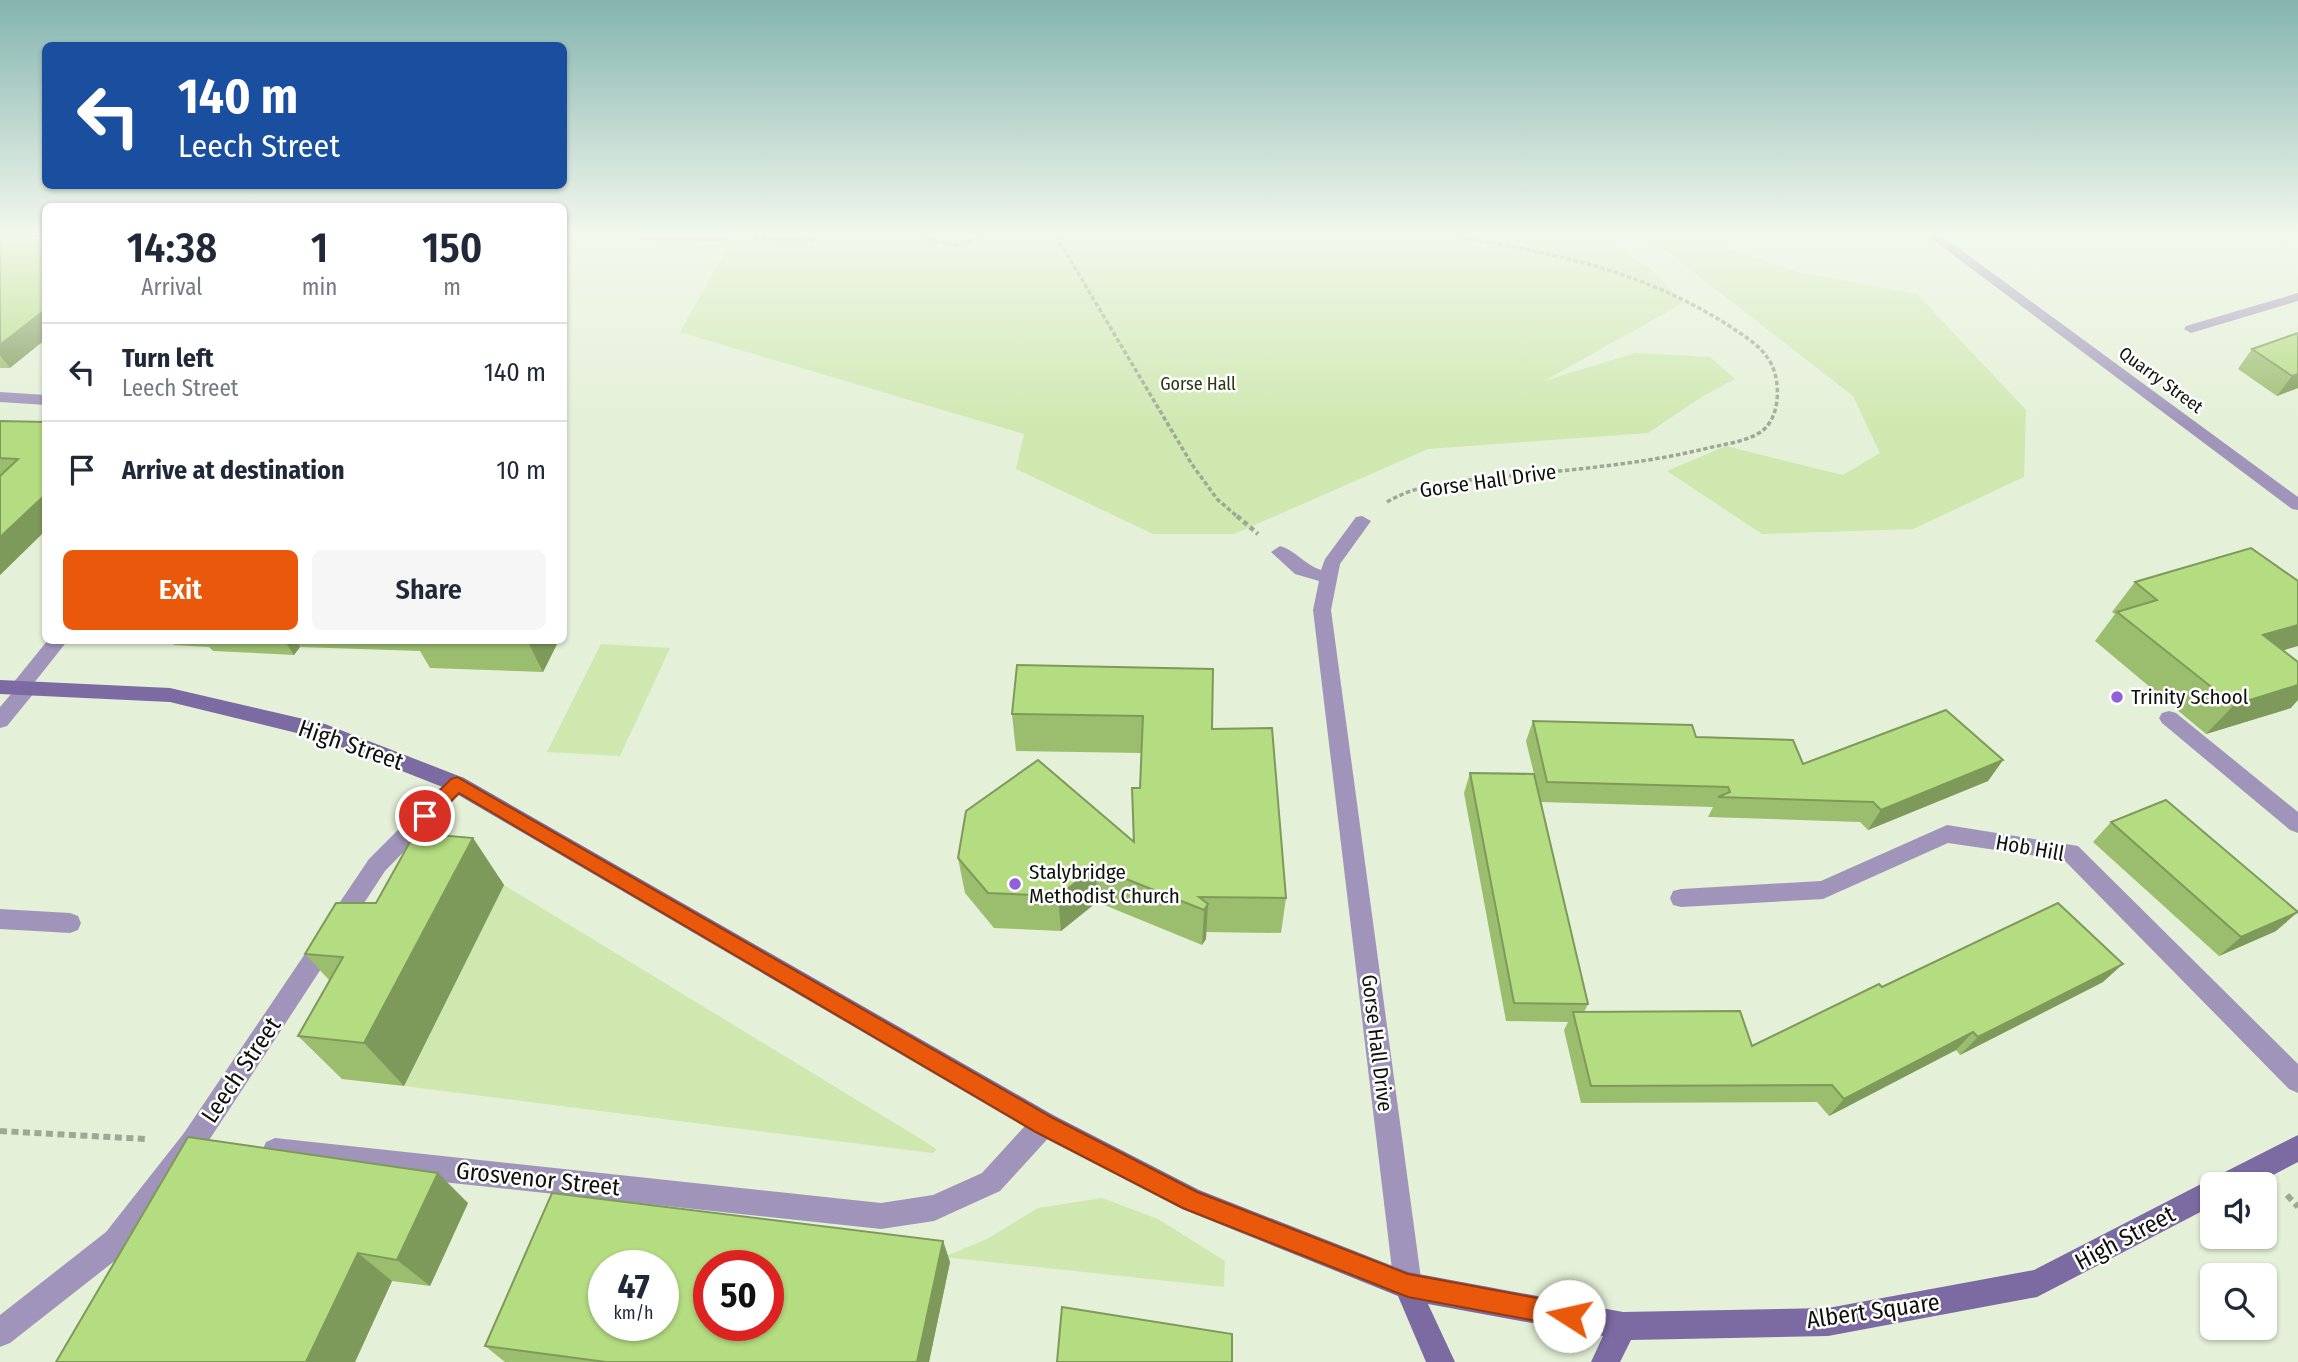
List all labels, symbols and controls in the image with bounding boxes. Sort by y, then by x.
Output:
text: 140 m [178,67,298,126]
icon: left [63,70,154,161]
text: Leech Street [178,127,340,165]
text: 14:38 [127,223,217,273]
text: 1 [311,223,328,273]
text: 150 [422,223,482,273]
text: Arrival [141,273,202,301]
text: min [302,273,337,301]
text: m [443,273,461,301]
street label: Quarry Street [2115,342,2207,418]
text: Turn left [122,343,214,374]
icon: left [63,353,101,391]
text: 140 m [484,357,546,388]
park label: Gorse Hall [1160,373,1236,395]
text: Leech Street [122,374,238,402]
icon: arrive [63,451,101,489]
text: Arrive at destination [122,455,345,486]
text: 10 m [496,455,546,486]
street label: Gorse Hall Drive [1418,459,1558,503]
button: Exit [63,550,298,630]
button: Share [312,550,546,630]
place label: Trinity School [2131,684,2249,710]
marker: Trinity School [2109,689,2125,705]
street label: High Street [295,714,407,776]
pin [395,786,455,846]
icon: arrive [406,797,444,835]
street label: Hob Hill [1994,829,2067,867]
place label: Stalybridge Methodist Church [1029,859,1180,909]
marker: Stalybridge Methodist Church [1007,876,1023,892]
street label: Gorse Hall Drive [1356,973,1398,1113]
street label: Leech Street [195,1012,287,1128]
street label: Grosvenor Street [455,1156,622,1202]
map controls [2200,1172,2277,1340]
button: sound [2200,1172,2277,1249]
street label: High Street [2070,1200,2180,1276]
speed limit sign: 50 [693,1250,784,1341]
button: search [2200,1263,2277,1340]
text: 47 [617,1265,650,1307]
position arrow [1532,1279,1606,1353]
street label: Albert Square [1805,1288,1941,1334]
text: km/h [613,1302,654,1324]

